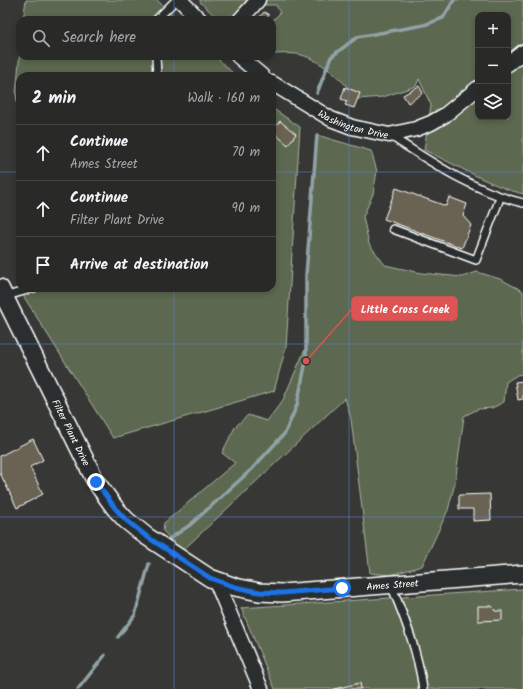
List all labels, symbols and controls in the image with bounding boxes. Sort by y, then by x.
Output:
map controls [475,12,511,120]
button: + [475,12,511,48]
search box [16,16,276,60]
text: Search here [62,26,136,50]
icon: search [30,27,52,49]
button: − [475,48,511,84]
button: layers [475,84,511,120]
text: 2 min [32,85,76,112]
text: Walk · 160 m [188,88,260,109]
street label: Washington Drive [315,106,390,144]
text: Continue [70,130,128,154]
icon: ahead [32,142,54,164]
text: 70 m [232,142,260,163]
text: Ames Street [70,154,138,175]
text: Continue [70,186,128,210]
icon: ahead [32,198,54,220]
text: 90 m [232,198,260,219]
text: Filter Plant Drive [70,210,164,231]
text: Arrive at destination [70,253,209,277]
icon: arrive [32,254,54,276]
callout: Little Cross Creek [352,297,457,320]
text: Little Cross Creek [361,301,450,319]
street label: Filter Plant Drive [47,397,94,469]
route end [87,473,105,491]
street label: Ames Street [366,575,419,595]
route start [333,579,351,597]

